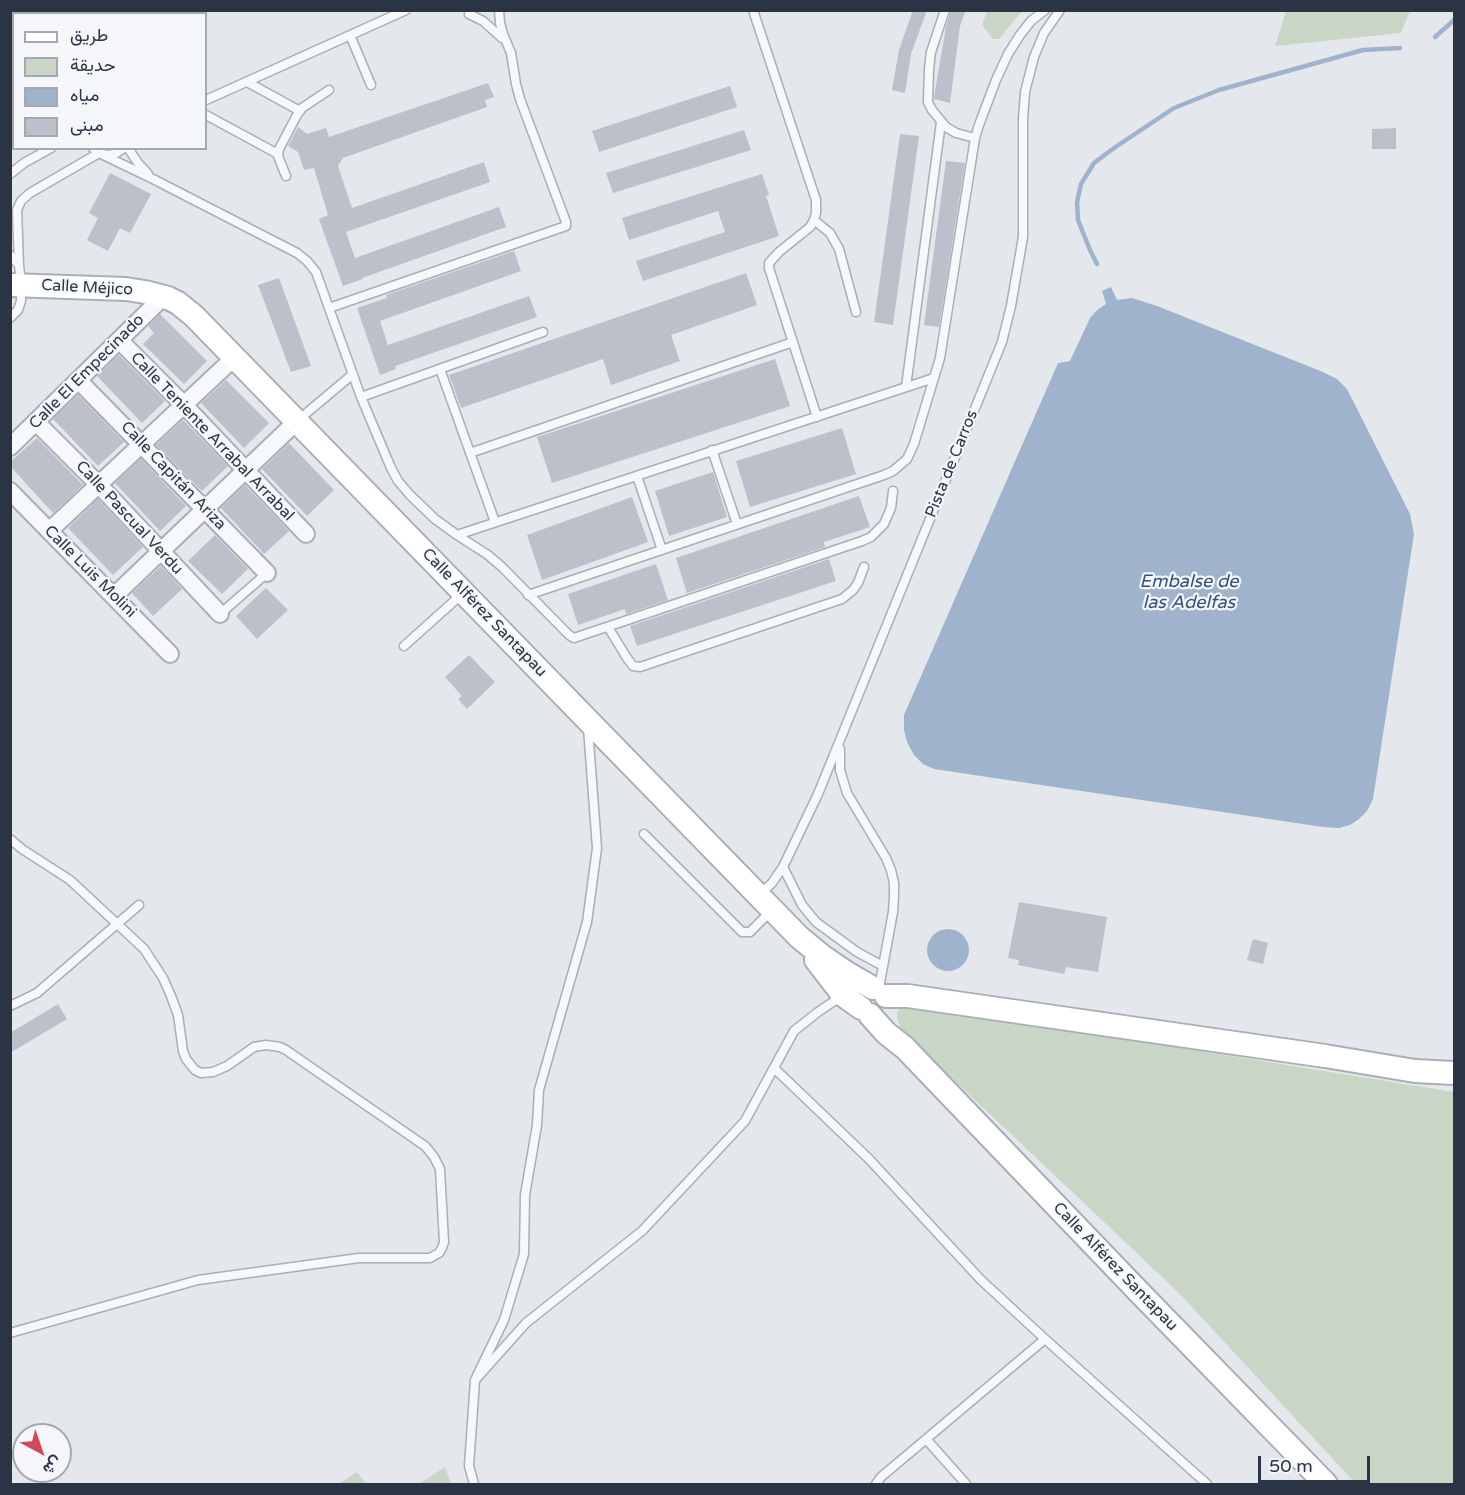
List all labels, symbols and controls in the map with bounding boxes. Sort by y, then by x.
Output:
legend [12,12,207,150]
text: طريق [70,24,108,46]
text: حديقة [70,54,116,76]
text: مياه [70,84,99,106]
text: مبنى [70,114,104,136]
street label: Calle Méjico [41,276,133,300]
street label: Calle El Empecinado [26,311,148,433]
street label: Calle Teniente Arrabal Arrabal [126,349,298,525]
street label: Pista de Carros [922,407,982,521]
street label: Calle Capitán Ariza [116,418,230,534]
street label: Calle Pascual Verdu [71,457,187,579]
street label: Calle Luis Molini [40,522,140,622]
street label: Calle Alférez Santapau [418,545,550,681]
water label: Embalse de las Adelfas [1140,571,1238,614]
street label: Calle Alférez Santapau [1049,1199,1181,1335]
north arrow [12,1423,72,1483]
scale bar [1261,1444,1374,1482]
text: ش [38,1451,66,1479]
text: 50 m [1269,1455,1313,1477]

